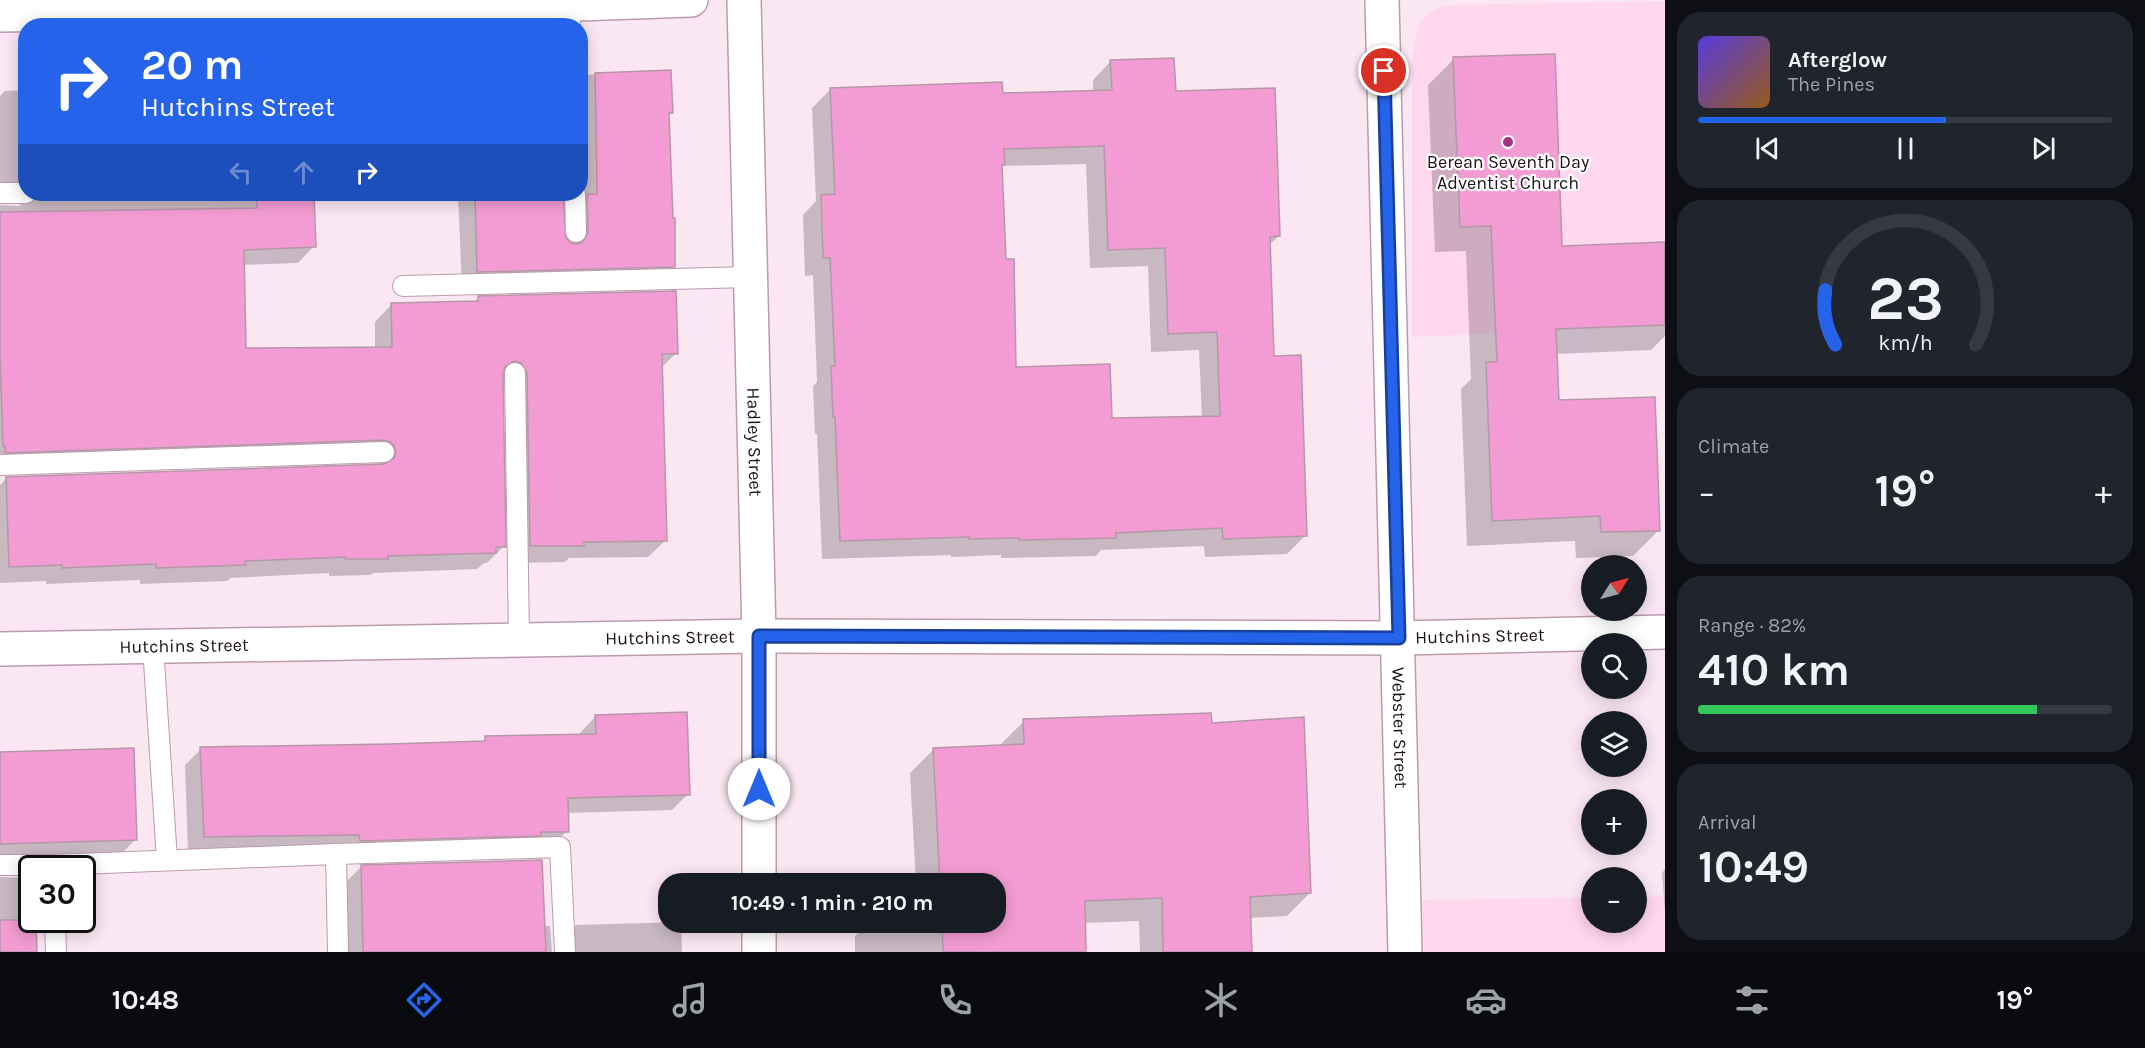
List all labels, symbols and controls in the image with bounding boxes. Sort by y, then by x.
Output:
text: 20 m [141,40,243,90]
icon: right [42,42,120,120]
pin [1358,45,1409,96]
text: Afterglow [1788,47,1887,73]
icon: arrive [1367,54,1400,87]
text: The Pines [1788,73,1875,96]
text: Hutchins Street [141,91,335,123]
icon: previous [1751,132,1784,165]
icon: pause [1889,132,1922,165]
icon: next [2027,132,2060,165]
marker: Berean Seventh Day Adventist Church [1501,135,1515,149]
place label: Berean Seventh Day Adventist Church [1427,151,1590,194]
icon: left [224,156,257,189]
icon: ahead [287,156,320,189]
icon: right [350,156,383,189]
text: 23 [1867,262,1943,335]
text: km/h [1878,330,1932,355]
street label: Hadley Street [742,387,767,497]
text: Climate [1698,435,1769,458]
text: 19° [1875,465,1935,517]
text: − [1698,473,1715,511]
text: + [2095,473,2112,511]
north arrow [1581,555,1647,621]
map controls [1581,555,1647,933]
text: Range · 82% [1698,614,1806,637]
street label: Hutchins Street [1415,624,1545,649]
street label: Hutchins Street [605,625,735,650]
button: search [1581,633,1647,699]
street label: Hutchins Street [119,634,249,658]
text: 410 km [1698,644,1850,696]
street label: Webster Street [1387,667,1412,789]
button: layers [1581,711,1647,777]
position arrow [727,757,791,821]
button: + [1581,789,1647,855]
text: Arrival [1698,811,1757,834]
text: 10:49 [1698,841,1809,893]
speed limit sign: 30 [18,855,96,933]
button: − [1581,867,1647,933]
text: 10:49 · 1 min · 210 m [731,890,933,916]
icon: directions [403,979,445,1021]
icon: music [669,979,711,1021]
icon: phone [934,979,976,1021]
icon: climate [1200,979,1242,1021]
icon: car [1465,979,1507,1021]
icon: filters [1731,979,1773,1021]
text: 10:48 [112,984,179,1016]
text: 19° [1997,984,2033,1016]

